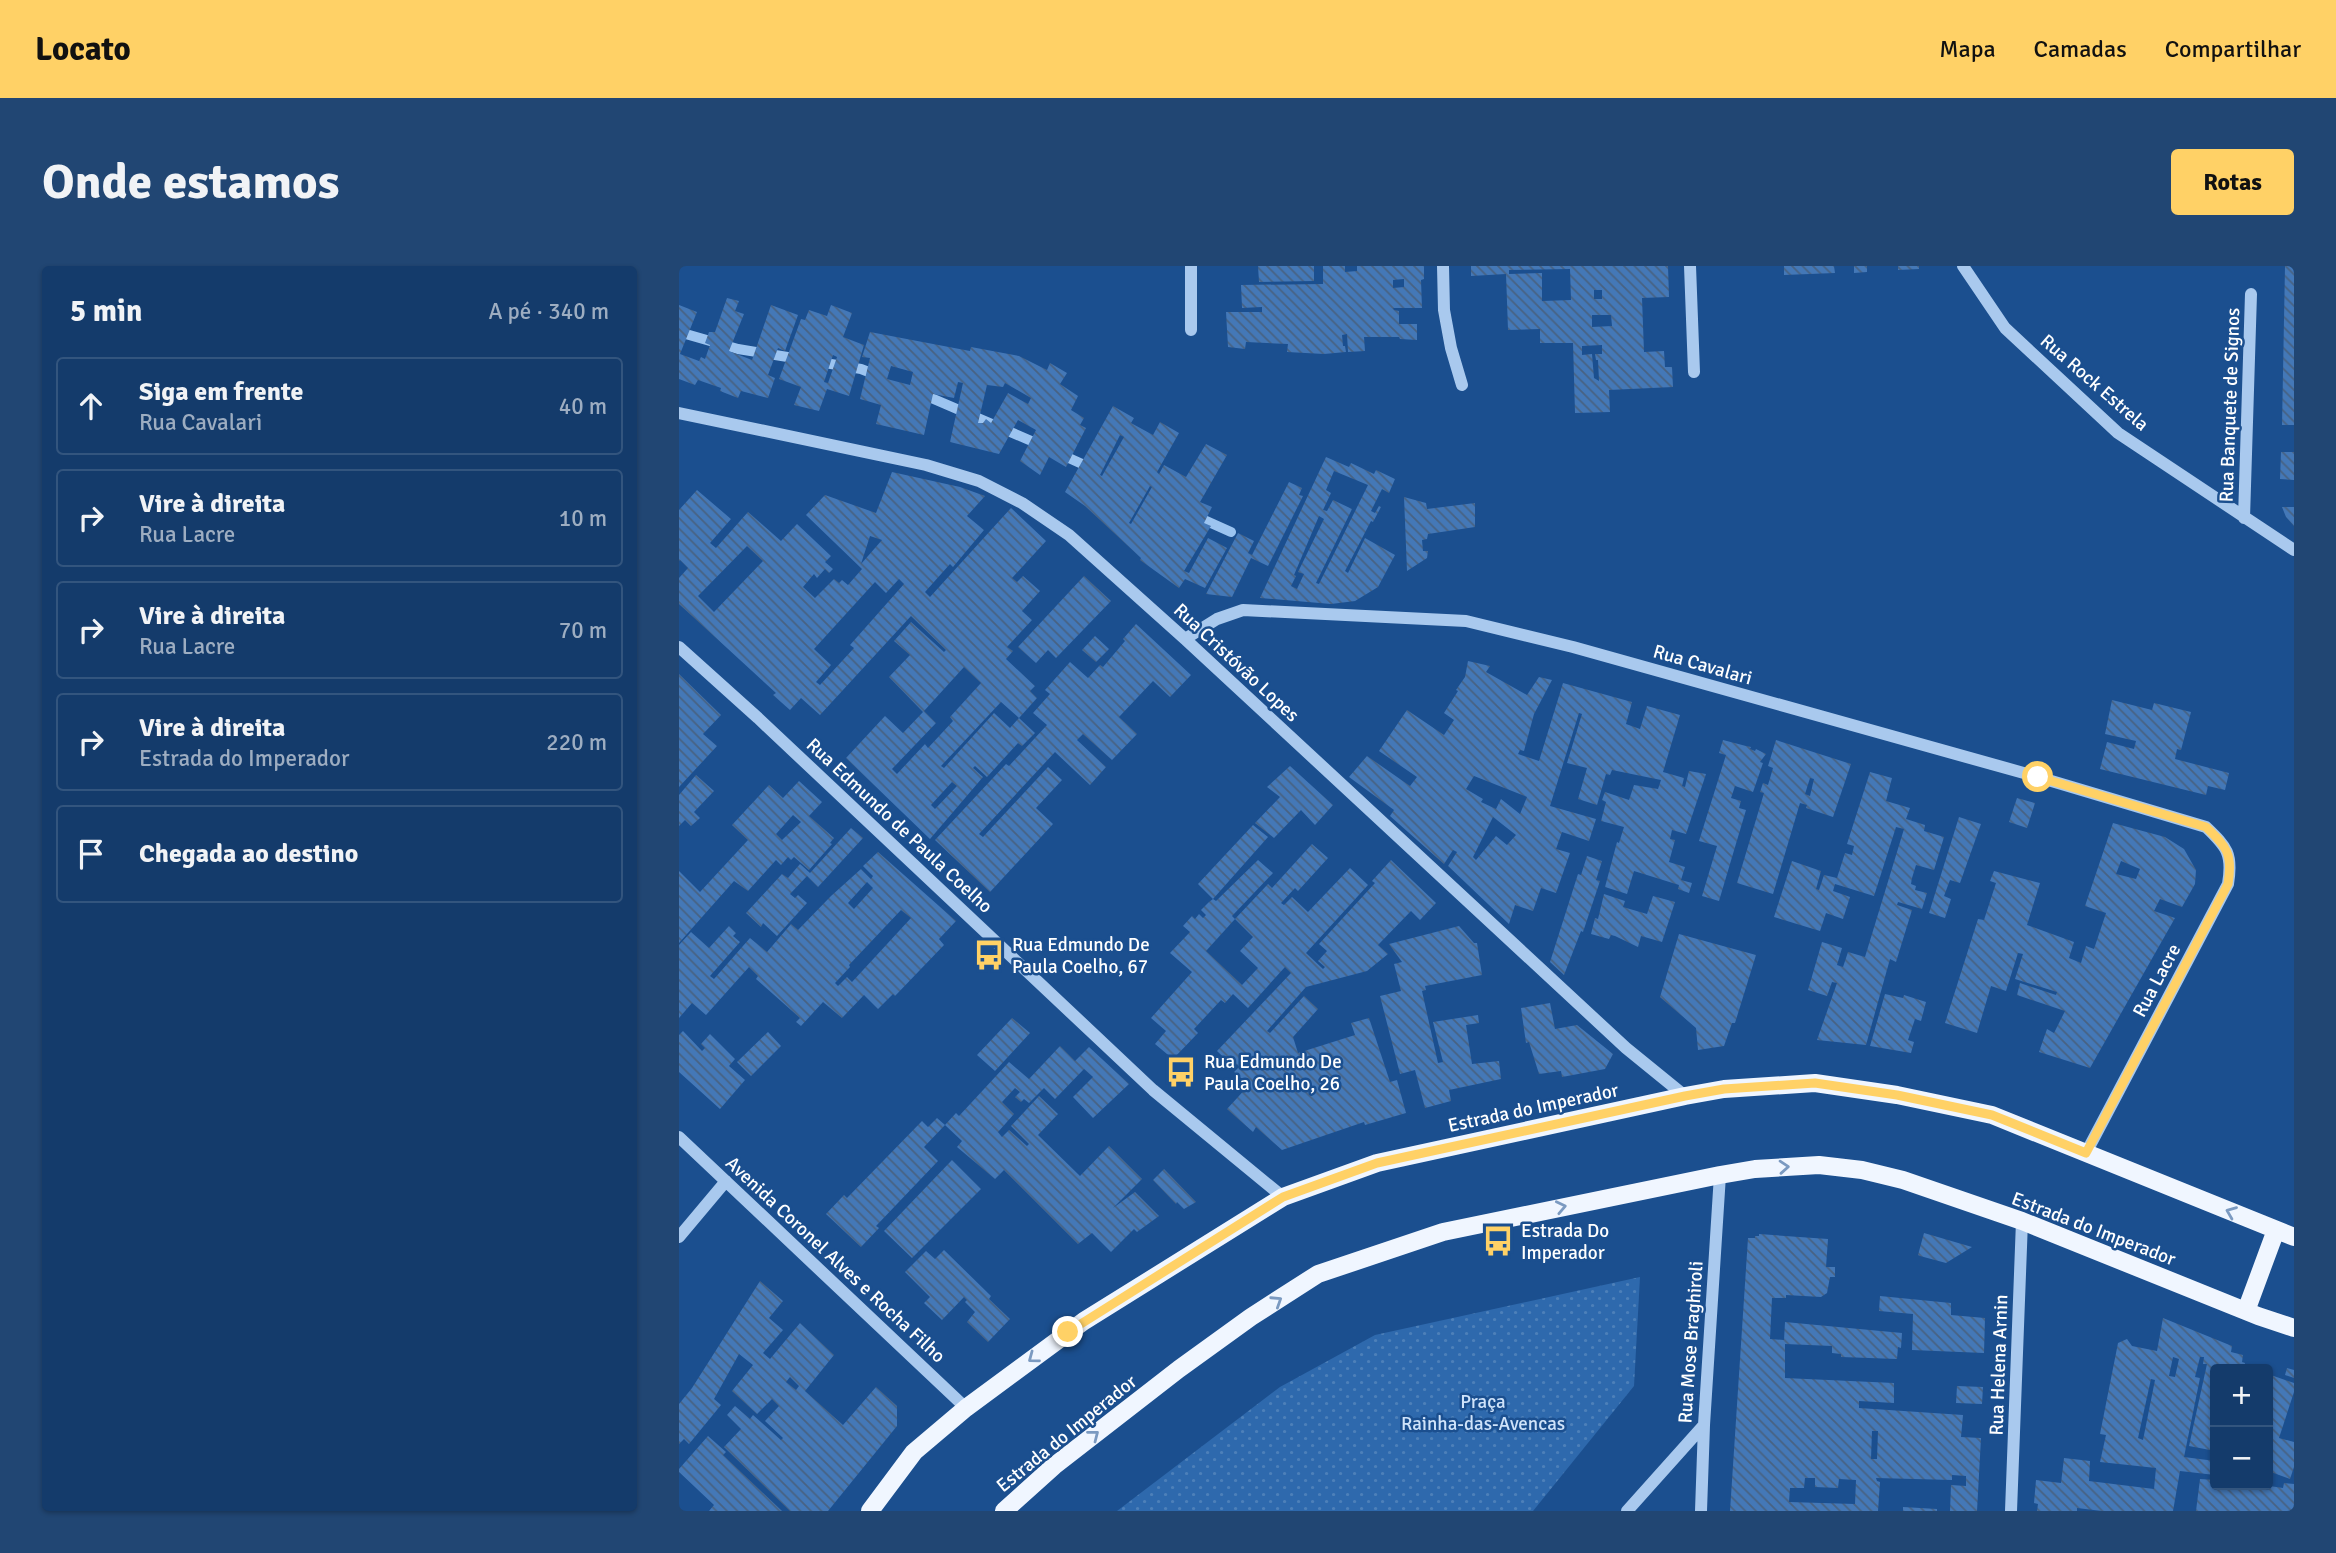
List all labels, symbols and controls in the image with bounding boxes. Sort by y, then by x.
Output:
text: Locato [35,29,131,70]
text: Mapa [1939,34,1996,64]
text: Camadas [2034,34,2127,64]
text: Compartilhar [2165,34,2301,64]
button: Rotas [2171,149,2294,215]
text: Onde estamos [42,152,339,212]
text: 5 min [70,293,142,330]
text: A pé · 340 m [488,297,609,326]
street label: Rua Banquete de Signos [2215,307,2245,503]
street label: Rua Rock Estrela [2035,329,2154,436]
text: Siga em frente [139,376,303,408]
icon: ahead [72,387,110,425]
text: 40 m [559,392,607,421]
text: Rua Cavalari [139,408,262,437]
text: Vire à direita [139,488,285,520]
icon: right [72,499,110,537]
text: 10 m [559,504,607,533]
text: Rua Lacre [139,520,235,549]
street label: Rua Cristóvão Lopes [1168,598,1304,727]
text: Vire à direita [139,600,285,632]
icon: right [72,611,110,649]
text: 70 m [559,616,607,645]
text: Rua Lacre [139,632,235,661]
street label: Rua Cavalari [1650,639,1755,691]
text: Vire à direita [139,712,285,744]
icon: right [72,723,110,761]
text: 220 m [546,728,607,757]
street label: Rua Edmundo de Paula Coelho [801,733,998,918]
text: Estrada do Imperador [139,744,349,773]
route start [2022,761,2053,792]
icon: arrive [72,835,110,873]
text: Chegada ao destino [139,838,358,870]
place label: Rua Edmundo De Paula Coelho, 67 [1012,933,1150,979]
bus stop icon: Rua Edmundo De Paula Coelho, 67 [972,938,1006,972]
street label: Rua Lacre [2128,940,2186,1021]
place label: Rua Edmundo De Paula Coelho, 26 [1204,1050,1342,1096]
bus stop icon: Rua Edmundo De Paula Coelho, 26 [1164,1055,1198,1089]
street label: Estrada do Imperador [1446,1078,1621,1138]
street label: Avenida Coronel Alves e Rocha Filho [720,1151,950,1368]
one-way arrow [1779,1160,1790,1175]
street label: Estrada do Imperador [2008,1187,2179,1271]
one-way arrow [1555,1201,1567,1216]
one-way arrow [2225,1206,2237,1220]
place label: Estrada Do Imperador [1521,1219,1609,1265]
bus stop icon: Estrada Do Imperador [1481,1224,1515,1258]
street label: Rua Mose Braghiroli [1673,1260,1709,1424]
street label: Rua Helena Arnin [1985,1294,2013,1436]
one-way arrow [1269,1296,1282,1309]
route end [1052,1316,1083,1347]
one-way arrow [1028,1350,1041,1362]
map controls [2210,1364,2273,1490]
button: + [2210,1364,2273,1427]
street label: Estrada do Imperador [992,1370,1142,1498]
park label: Praça Rainha-das-Avencas [1401,1390,1565,1436]
button: − [2210,1427,2273,1490]
one-way arrow [1086,1431,1098,1444]

